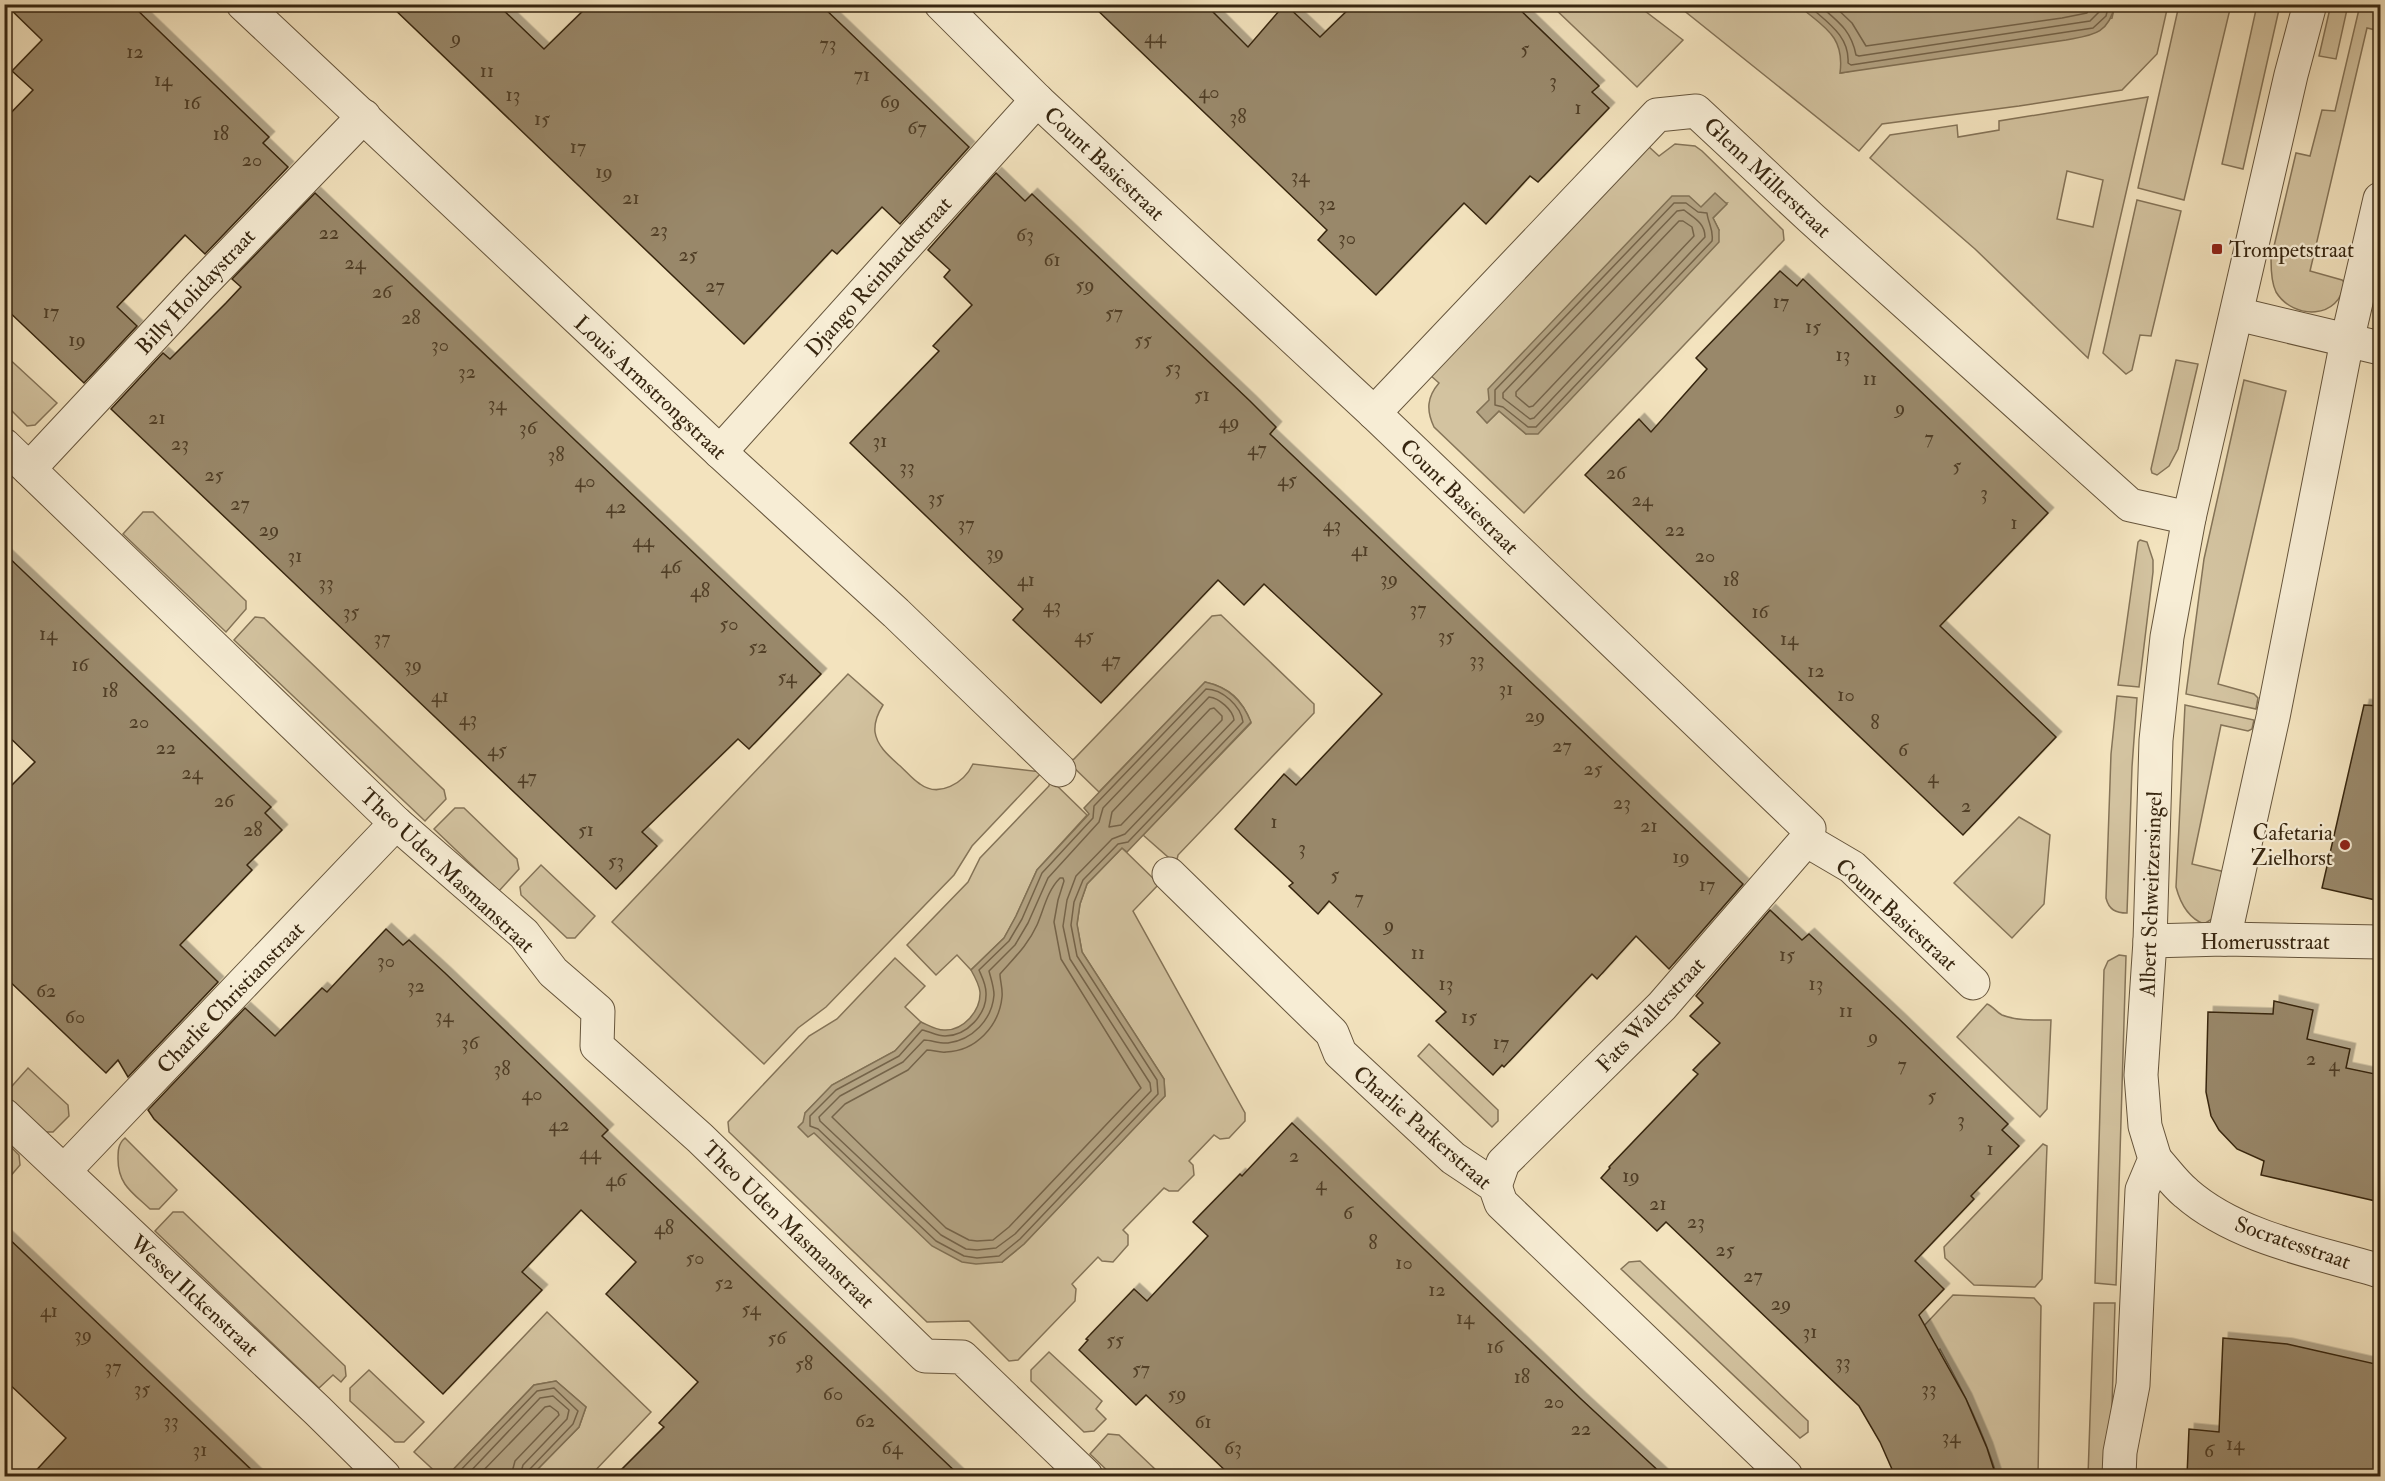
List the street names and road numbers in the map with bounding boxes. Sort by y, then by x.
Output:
street label: Count Basiestraat [1038,101,1171,227]
street label: Glenn Millerstraat [1698,111,1837,244]
street label: Django Reinhardtstraat [799,191,958,363]
street label: Billy Holidaystraat [130,223,261,361]
street label: Louis Armstrongstraat [568,310,733,466]
street label: Count Basiestraat [1394,433,1525,561]
street label: Theo Uden Masmanstraat [354,782,541,959]
street label: Albert Schweitzersingel [2133,790,2169,998]
street label: Count Basiestraat [1829,852,1963,977]
street label: Charlie Christianstraat [151,916,311,1080]
street label: Homerusstraat [2200,928,2330,956]
street label: Fats Wallerstraat [1590,951,1711,1078]
street label: Charlie Parkerstraat [1347,1060,1498,1196]
street label: Theo Uden Masmanstraat [696,1135,881,1315]
street label: Socratesstraat [2231,1210,2354,1276]
street label: Wessel Ilckenstraat [123,1228,265,1363]

